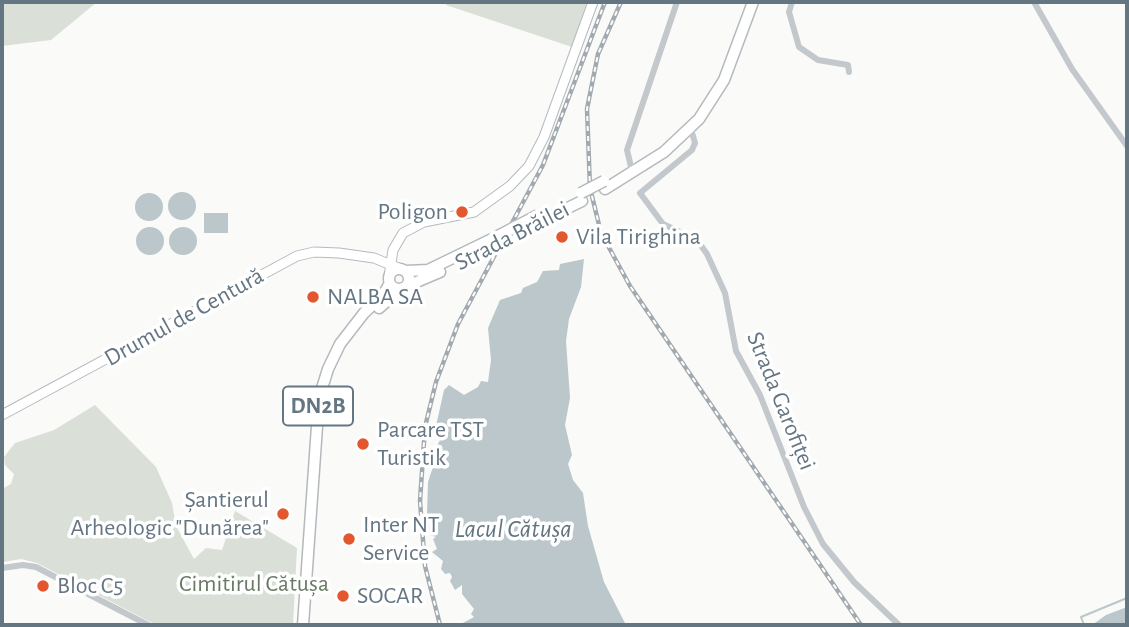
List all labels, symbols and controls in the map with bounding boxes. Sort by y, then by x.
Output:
street label: Strada Brăilei [450,195,574,277]
place label: Poligon [377,198,448,226]
marker: Poligon [454,204,470,220]
place label: Vila Tirighina [576,223,701,251]
marker: Vila Tirighina [554,229,570,245]
street label: Drumul de Centură [99,261,269,373]
place label: NALBA SA [327,283,423,311]
marker: NALBA SA [305,289,321,305]
street label: Strada Garofiței [740,328,822,474]
road number: DN2B [283,386,353,426]
place label: Parcare TST Turistik [377,416,484,472]
marker: Parcare TST Turistik [355,436,371,452]
place label: Șantierul Arheologic "Dunărea" [70,486,269,542]
marker: Șantierul Arheologic "Dunărea" [275,506,291,522]
place label: Inter NT Service [363,511,439,567]
water label: Lacul Cătușa [454,513,572,545]
marker: Inter NT Service [341,531,357,547]
park label: Cimitirul Cătușa [179,570,329,598]
place label: Bloc C5 [57,572,123,600]
marker: Bloc C5 [35,578,51,594]
place label: SOCAR [357,582,423,610]
marker: SOCAR [335,588,351,604]

